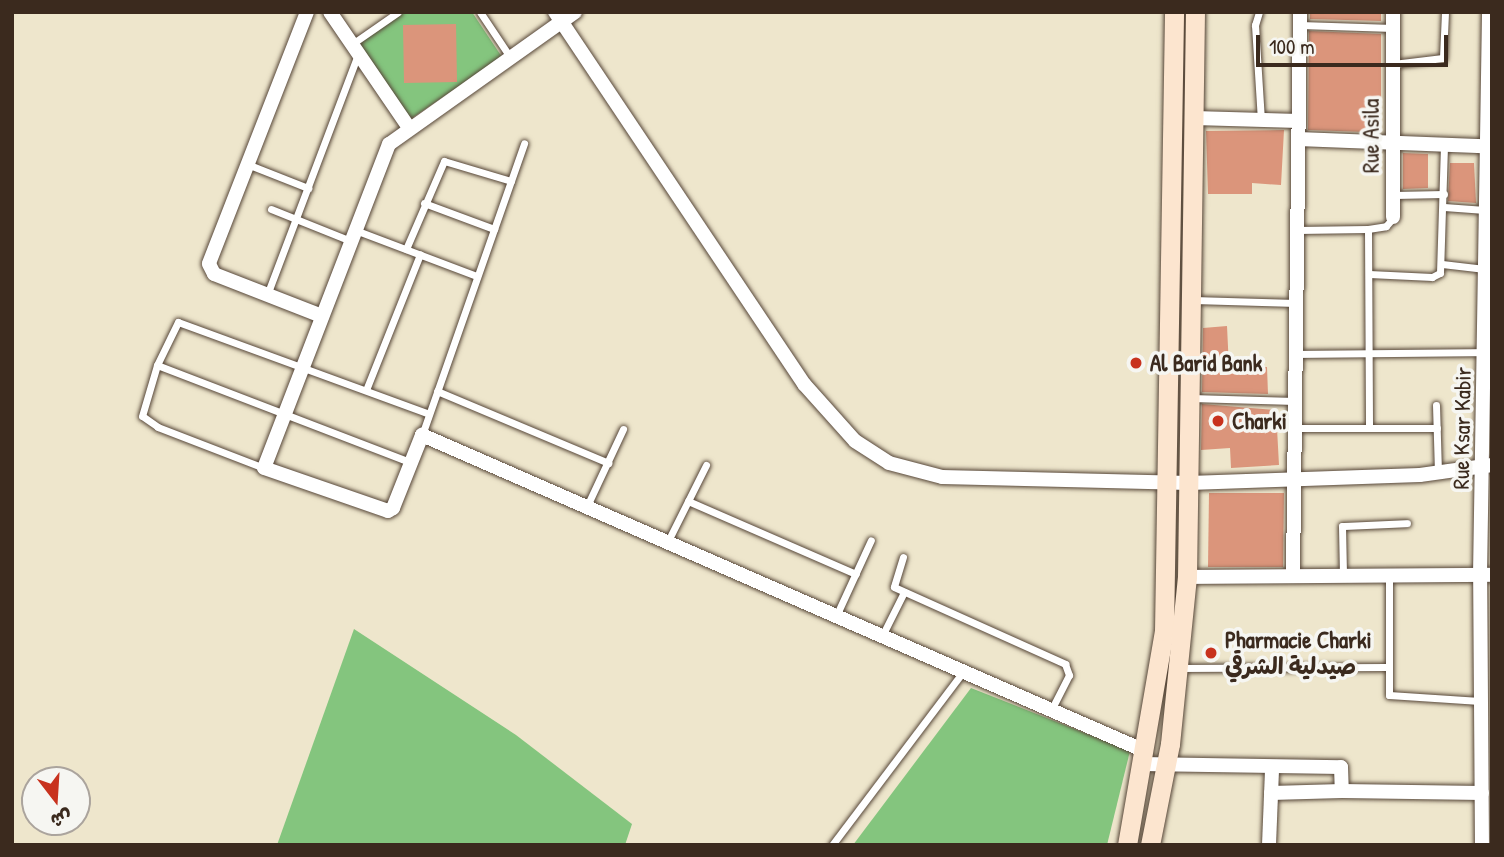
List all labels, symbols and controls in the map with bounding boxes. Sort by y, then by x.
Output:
scale bar [1259,21,1452,65]
text: 100 m [1269,32,1315,61]
street label: Rue Asila [1357,99,1385,173]
place label: Al Barid Bank [1150,349,1262,377]
marker: Al Barid Bank [1128,355,1144,371]
street label: Rue Ksar Kabir [1447,366,1477,490]
place label: Charki [1232,407,1287,435]
marker: Charki [1210,413,1226,429]
place label: Pharmacie Charki صيدلية الشرقي [1225,626,1372,680]
marker: Pharmacie Charki صيدلية الشرقي [1203,645,1219,661]
north arrow [21,766,91,836]
text: ش [48,804,75,835]

